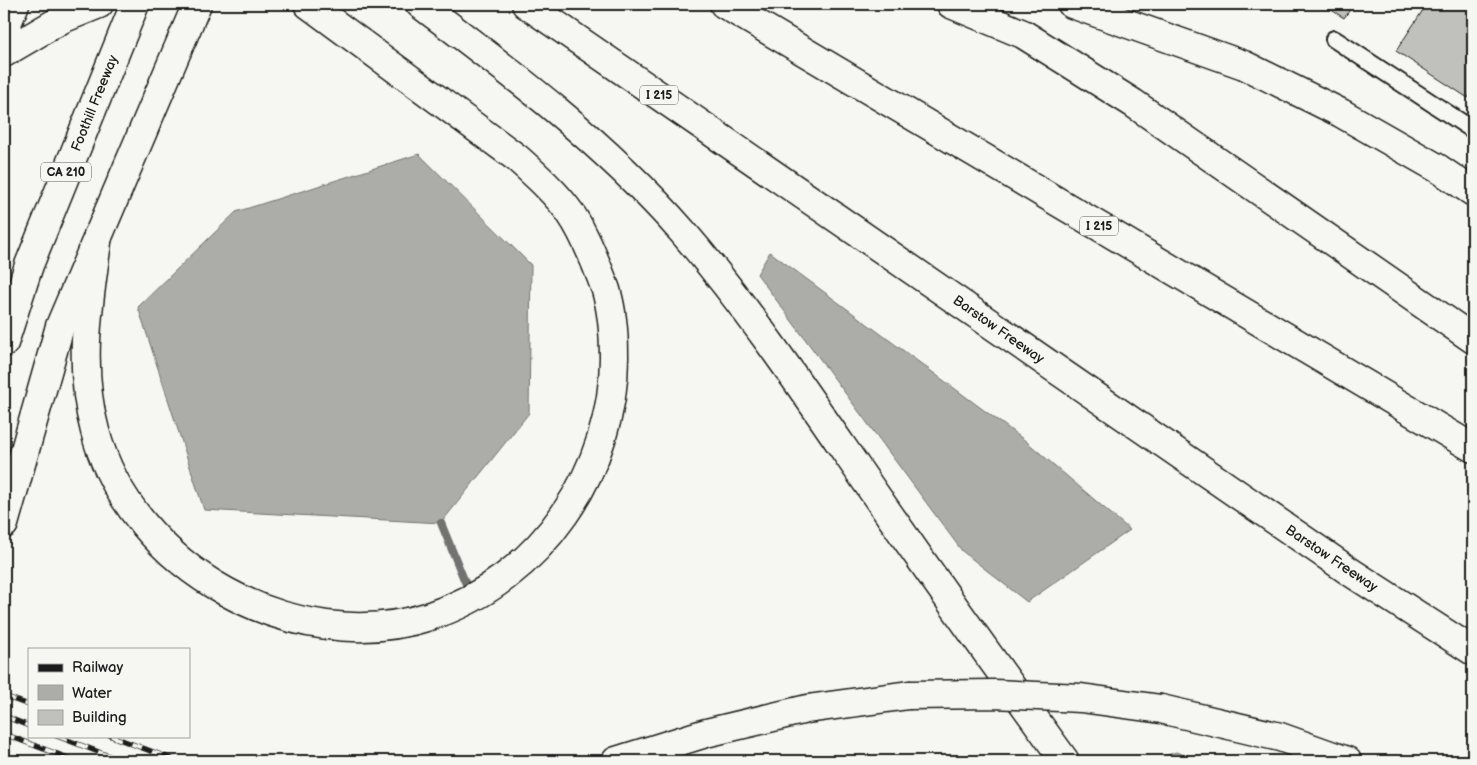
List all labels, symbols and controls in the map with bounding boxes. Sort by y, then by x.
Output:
street label: Foothill Freeway [67,52,122,154]
road number: I 215 [640,86,678,104]
road number: CA 210 [41,162,91,182]
road number: I 215 [1080,217,1118,236]
street label: Barstow Freeway [950,292,1048,368]
street label: Barstow Freeway [1282,521,1382,596]
legend [28,648,190,738]
text: Railway [72,658,123,677]
text: Water [72,684,112,703]
text: Building [72,708,127,727]

